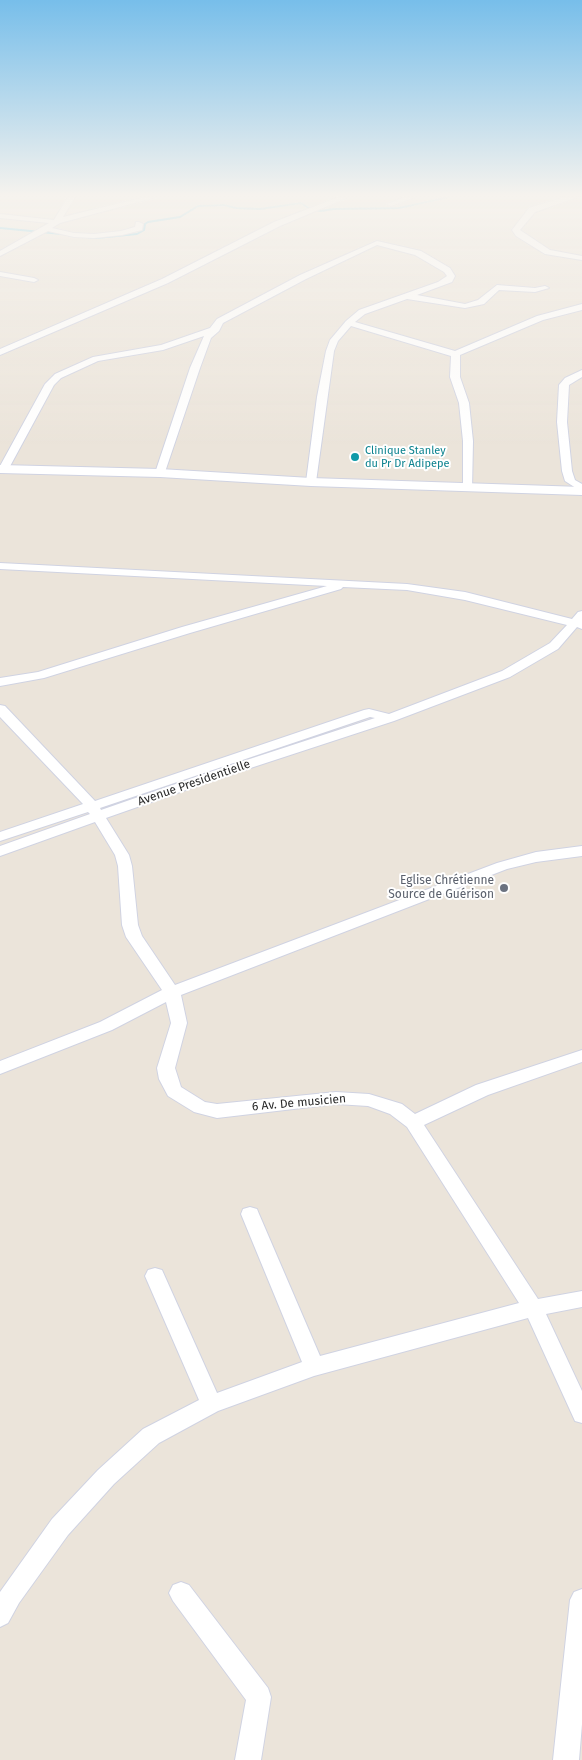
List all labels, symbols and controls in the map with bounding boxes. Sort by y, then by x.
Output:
place label: Clinique Stanley du Pr Dr Adipepe [365,444,450,470]
marker: Clinique Stanley du Pr Dr Adipepe [349,451,361,463]
street label: Avenue Presidentielle [136,757,252,809]
place label: Eglise Chrétienne Source de Guérison [388,874,494,902]
marker: Eglise Chrétienne Source de Guérison [498,882,510,894]
street label: 6 Av. De musicien [251,1092,347,1114]

